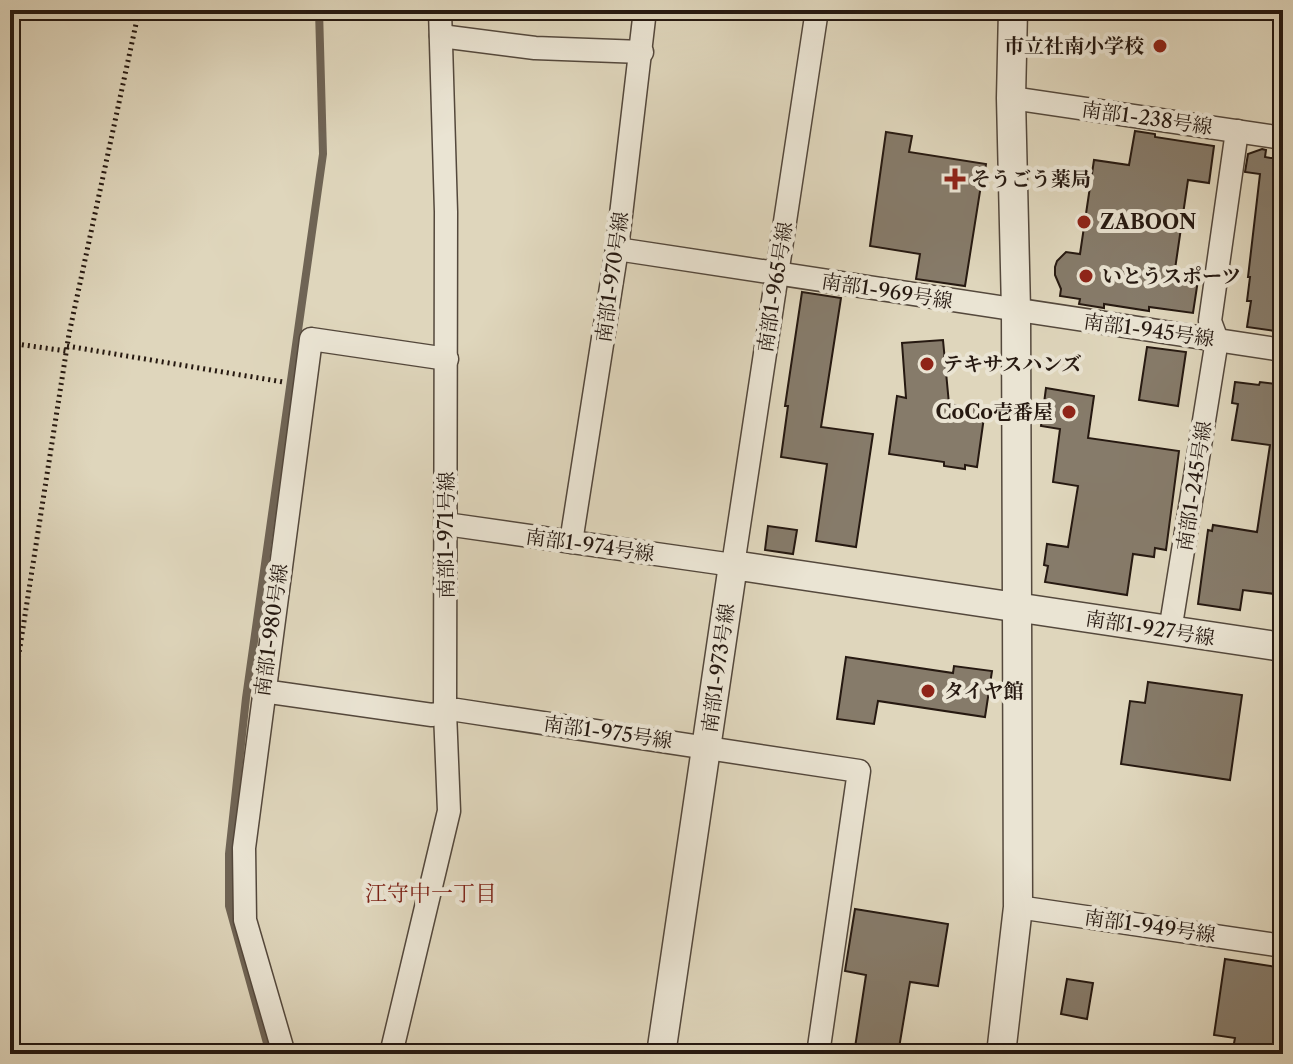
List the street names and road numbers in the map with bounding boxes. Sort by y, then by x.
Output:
street label: 南部1-238号線 [1080,97,1214,139]
street label: 南部1-970号線 [591,210,633,344]
street label: 南部1-965号線 [753,220,797,354]
street label: 南部1-969号線 [820,269,954,313]
street label: 南部1-945号線 [1082,309,1216,351]
street label: 南部1-245号線 [1172,419,1216,553]
street label: 南部1-971号線 [434,471,458,599]
street label: 南部1-974号線 [524,524,656,566]
street label: 南部1-980号線 [250,562,292,698]
street label: 南部1-973号線 [697,602,739,734]
street label: 南部1-927号線 [1084,606,1216,650]
street label: 南部1-975号線 [542,711,674,753]
street label: 南部1-949号線 [1083,905,1217,947]

